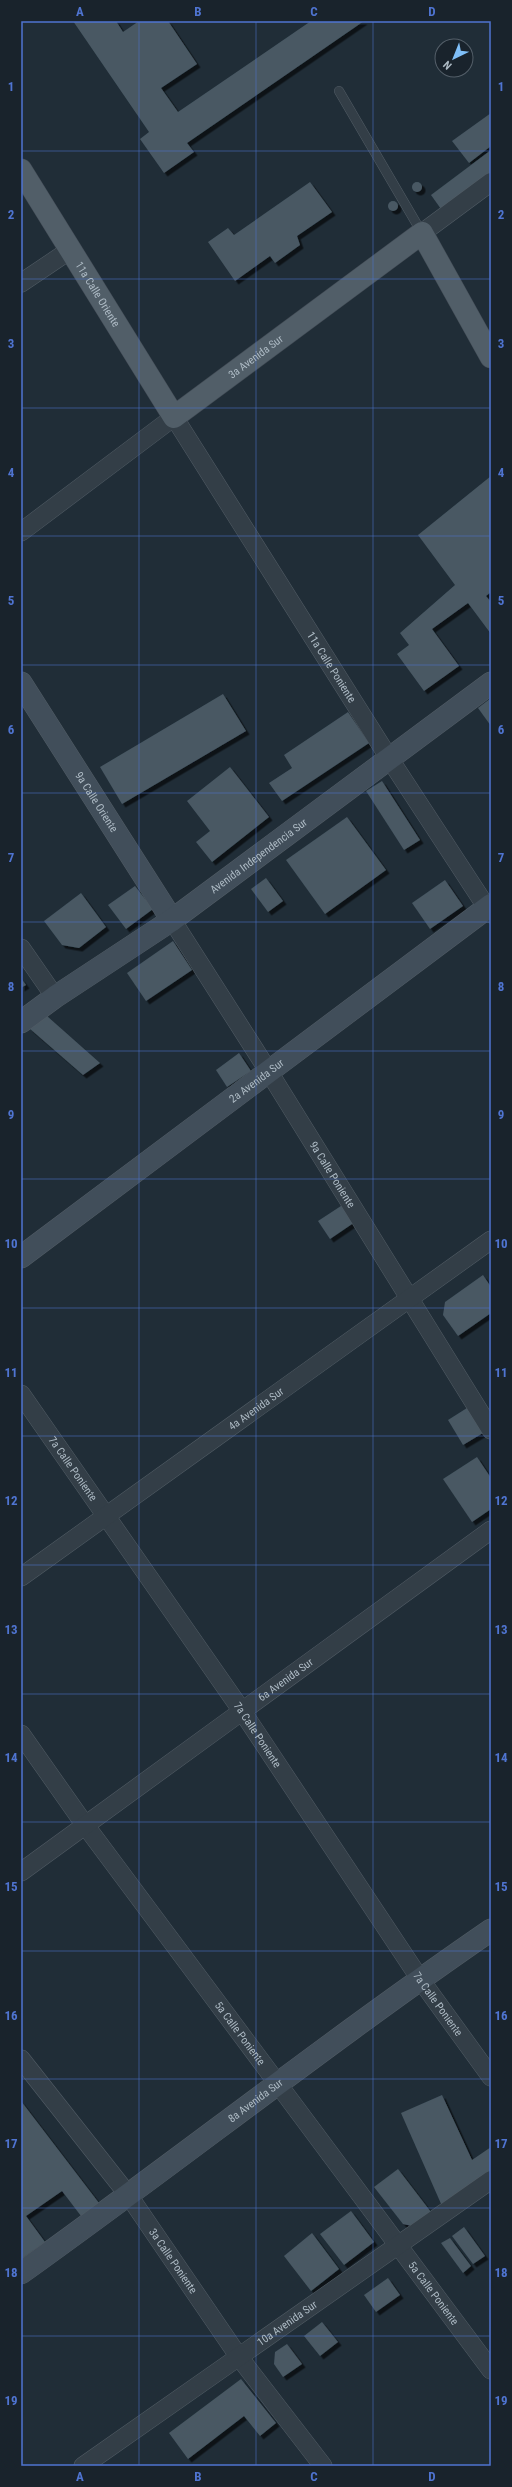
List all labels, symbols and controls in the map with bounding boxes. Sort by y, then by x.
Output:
text: A [76,4,84,19]
text: B [194,4,202,19]
text: C [310,4,318,19]
text: D [428,4,436,19]
north arrow [434,38,474,78]
text: N [440,58,454,72]
text: 1 [8,79,14,94]
text: 1 [498,79,504,94]
text: 2 [8,207,15,222]
text: 2 [498,207,505,222]
street label: 11a Calle Oriente [72,259,123,329]
street label: 3a Avenida Sur [226,332,286,381]
text: 3 [8,336,14,351]
text: 3 [498,336,504,351]
text: 4 [8,465,15,480]
text: 4 [498,465,505,480]
text: 5 [8,593,15,608]
text: 5 [498,593,505,608]
street label: 11a Calle Poniente [304,629,358,705]
text: 6 [8,722,15,737]
text: 6 [498,722,505,737]
street label: 9a Calle Oriente [72,770,120,835]
street label: Avenida Independencia Sur [208,816,310,896]
text: 7 [8,850,15,865]
text: 7 [498,850,505,865]
text: 8 [8,979,14,994]
text: 8 [498,979,504,994]
street label: 2a Avenida Sur [227,1056,287,1106]
text: 9 [8,1107,14,1122]
text: 9 [498,1107,504,1122]
street label: 9a Calle Poniente [307,1139,358,1210]
text: 10 [4,1236,18,1251]
text: 10 [494,1236,508,1251]
text: 11 [4,1365,18,1380]
text: 11 [494,1365,508,1380]
street label: 4a Avenida Sur [226,1385,287,1433]
street label: 7a Calle Poniente [46,1434,100,1504]
text: 12 [4,1493,18,1508]
text: 12 [494,1493,508,1508]
text: 13 [4,1622,18,1637]
text: 13 [494,1622,508,1637]
street label: 6a Avenida Sur [256,1655,316,1704]
street label: 7a Calle Poniente [231,1700,284,1770]
text: 14 [4,1750,18,1765]
text: 14 [494,1750,508,1765]
text: 15 [4,1879,18,1894]
text: 15 [494,1879,508,1894]
street label: 7a Calle Poniente [410,1970,465,2039]
street label: 5a Calle Poniente [212,1999,268,2068]
text: 16 [4,2008,18,2023]
text: 16 [494,2008,508,2023]
street label: 8a Avenida Sur [226,2076,286,2125]
text: 17 [4,2136,18,2151]
text: 17 [494,2136,508,2151]
street label: 3a Calle Poniente [146,2226,200,2296]
street label: 5a Calle Poniente [405,2259,461,2328]
text: 18 [4,2265,18,2280]
text: 18 [494,2265,508,2280]
street label: 10a Avenida Sur [255,2298,320,2349]
text: 19 [4,2393,18,2408]
text: 19 [494,2393,508,2408]
text: A [76,2469,84,2484]
text: B [194,2469,202,2484]
text: C [310,2469,318,2484]
text: D [428,2469,436,2484]

